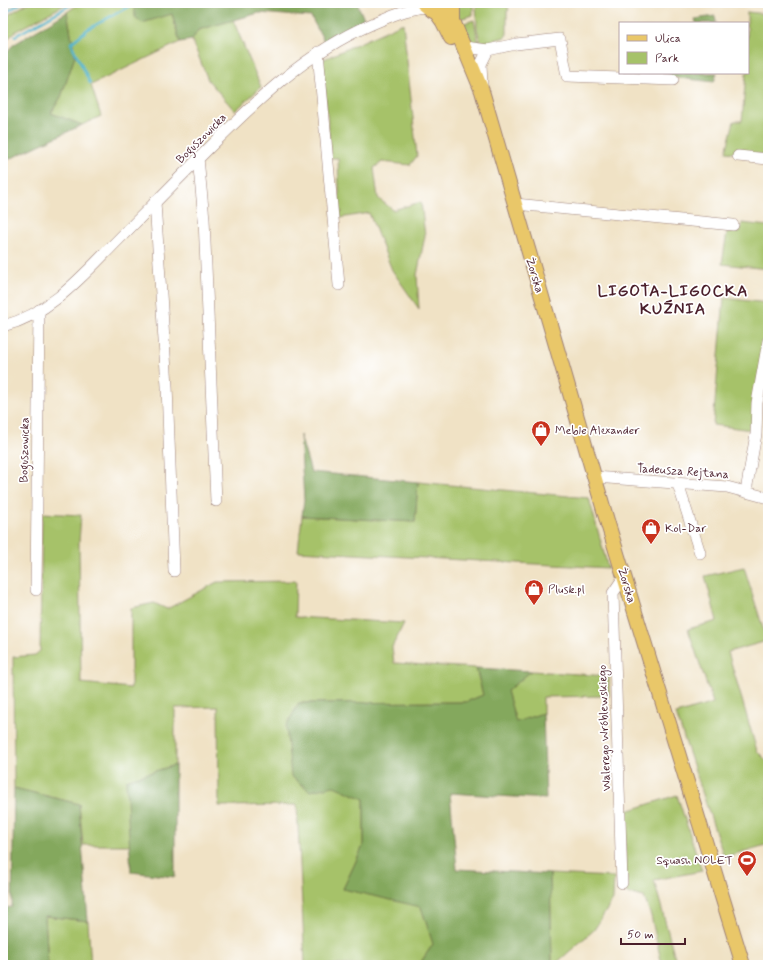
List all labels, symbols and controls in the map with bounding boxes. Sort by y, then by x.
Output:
legend [619,22,749,74]
text: Ulica [655,31,681,47]
text: Park [655,51,679,67]
street label: Boguszowicka [173,110,231,168]
street label: Żorska [521,256,547,295]
district label: LIGOTA-LIGOCKA KUŹNIA [597,281,749,320]
street label: Boguszowicka [16,417,35,483]
shop icon: Meble Alexander [530,419,552,447]
place label: Meble Alexander [555,423,640,439]
street label: Tadeusza Rejtana [636,461,729,483]
shop icon: Kol-Dar [640,517,662,545]
place label: Kol-Dar [665,521,706,537]
street label: Żorska [613,566,639,605]
shop icon: Plusk.pl [523,578,545,606]
place label: Plusk.pl [548,582,585,598]
street label: Walerego Wróblewskiego [595,664,615,791]
sports icon: Squash NOLET [736,849,758,877]
place label: Squash NOLET [656,853,733,869]
scale bar [621,920,685,946]
text: 50 m [627,927,654,943]

